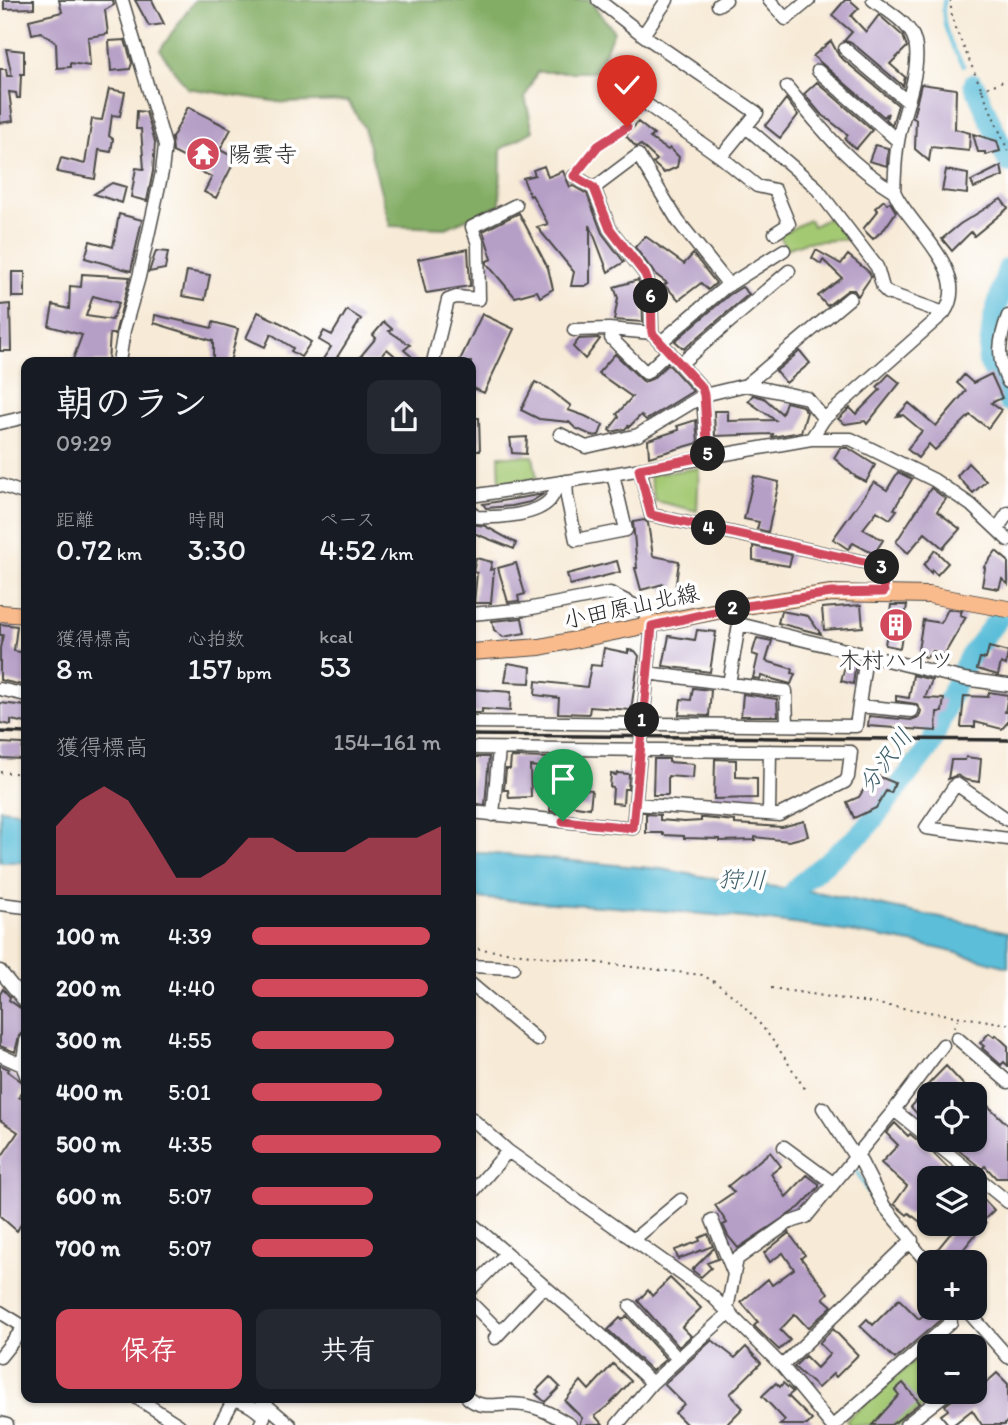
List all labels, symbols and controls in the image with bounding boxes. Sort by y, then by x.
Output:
pin [597,55,657,127]
icon: check [608,66,646,104]
temple icon: 陽雲寺 [184,135,222,173]
place label: 陽雲寺 [228,140,297,168]
pin: 6 [634,278,668,314]
text: 6 [645,284,656,307]
text: 朝のラン [56,380,208,426]
button: share [367,380,441,454]
text: 09:29 [56,429,112,457]
pin: 5 [690,436,726,472]
text: 5 [703,442,712,465]
text: 距離 [56,508,94,531]
text: 時間 [188,508,226,531]
text: ペース [319,508,375,531]
pin: 4 [692,510,726,546]
text: 4 [703,516,714,539]
text: 0.72 [56,531,113,568]
text: 3:30 [188,531,246,568]
text: 4:52 [319,531,376,568]
text: km [113,542,142,565]
text: /km [376,542,414,565]
pin: 3 [864,550,900,584]
text: 3 [876,555,887,578]
street label: 小田原山北線 [561,578,701,634]
pin: 2 [716,590,750,626]
text: 2 [728,596,738,619]
building icon: 木村ハイツ [877,606,915,644]
text: kcal [319,625,353,648]
text: 獲得標高 [56,627,132,650]
text: 心拍数 [188,627,245,650]
place label: 木村ハイツ [839,646,954,674]
text: 53 [319,648,351,685]
text: 8 [56,650,72,687]
text: 157 [188,650,232,687]
text: m [72,661,93,684]
text: bpm [232,661,272,684]
pin: 1 [624,702,660,738]
text: 1 [637,708,646,731]
water label: 分沢川 [852,723,918,797]
text: 154–161 m [334,728,441,756]
text: 獲得標高 [56,733,148,761]
pin [533,749,593,821]
icon: arrive [544,760,582,798]
water label: 狩川 [718,864,766,894]
text: 100 m [56,922,120,950]
text: 4:39 [168,922,212,950]
text: 200 m [56,974,121,1002]
text: 4:40 [168,974,215,1002]
text: 300 m [56,1026,121,1054]
text: 4:55 [168,1026,212,1054]
text: 400 m [56,1078,123,1106]
text: 5:01 [168,1078,211,1106]
map controls [917,1082,987,1404]
button: locate [917,1082,987,1152]
text: 500 m [56,1130,121,1158]
text: 4:35 [168,1130,212,1158]
button: layers [917,1166,987,1236]
text: 600 m [56,1182,121,1210]
text: 5:07 [168,1182,211,1210]
text: 700 m [56,1234,120,1262]
text: 5:07 [168,1234,211,1262]
button: + [917,1250,987,1320]
button: 保存 [56,1309,242,1389]
button: 共有 [256,1309,441,1389]
button: − [917,1334,987,1404]

